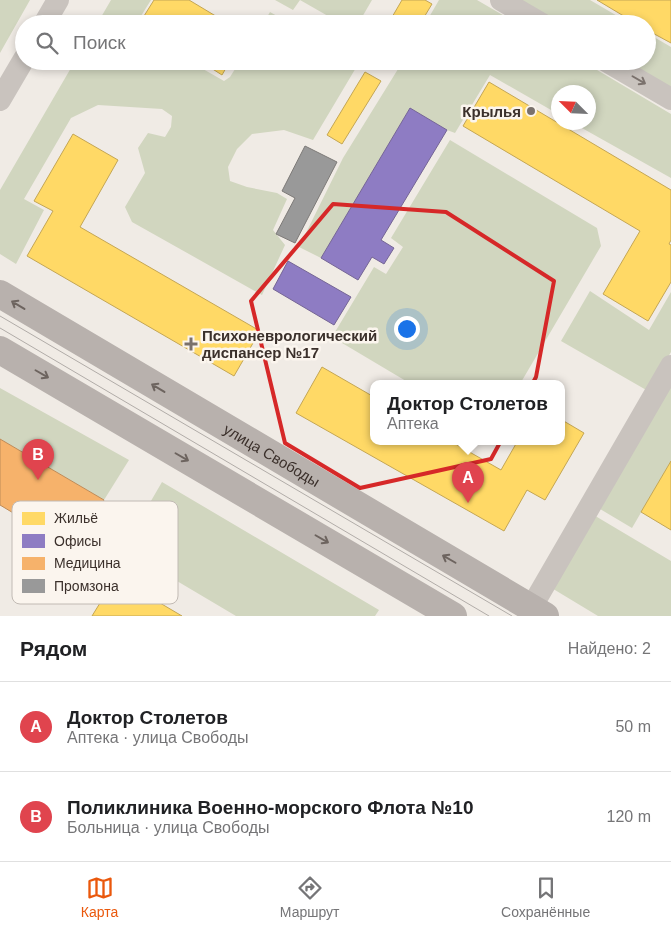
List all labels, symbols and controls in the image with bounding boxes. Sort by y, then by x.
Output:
search box [15,15,656,70]
icon: search [33,29,61,57]
text: Поиск [73,32,126,53]
one-way arrow [631,76,645,86]
north arrow [551,85,596,130]
place label: Крылья [462,103,521,120]
marker: Крылья [525,105,537,117]
one-way arrow [12,299,26,309]
your location [394,316,420,342]
place label: Психоневрологический диспансер №17 [202,327,377,361]
marker: Психоневрологический диспансер №17 [184,337,198,351]
one-way arrow [35,370,49,380]
popup [370,380,565,445]
one-way arrow [152,382,166,392]
text: Доктор Столетов [387,393,548,414]
text: Аптека [387,415,439,432]
street label: улица Свободы [221,420,323,490]
pin: B [22,439,54,480]
one-way arrow [175,452,189,462]
pin: A [452,462,484,503]
legend [12,501,178,604]
text: Жильё [54,510,98,526]
text: Офисы [54,533,101,549]
one-way arrow [315,534,330,544]
one-way arrow [442,554,456,564]
text: Медицина [54,555,121,571]
text: Промзона [54,578,119,594]
text: Рядом [20,637,87,660]
text: Найдено: 2 [568,640,651,657]
text: Доктор Столетов [67,707,228,728]
text: A [30,718,42,735]
text: 50 m [615,718,651,735]
text: Аптека · улица Свободы [67,729,249,746]
text: Поликлиника Военно-морского Флота №10 [67,797,473,818]
text: B [30,808,42,825]
text: 120 m [607,808,651,825]
text: Больница · улица Свободы [67,819,270,836]
tab: Карта [81,874,118,920]
tab: Маршрут [280,874,339,920]
tab: Сохранённые [501,874,590,920]

